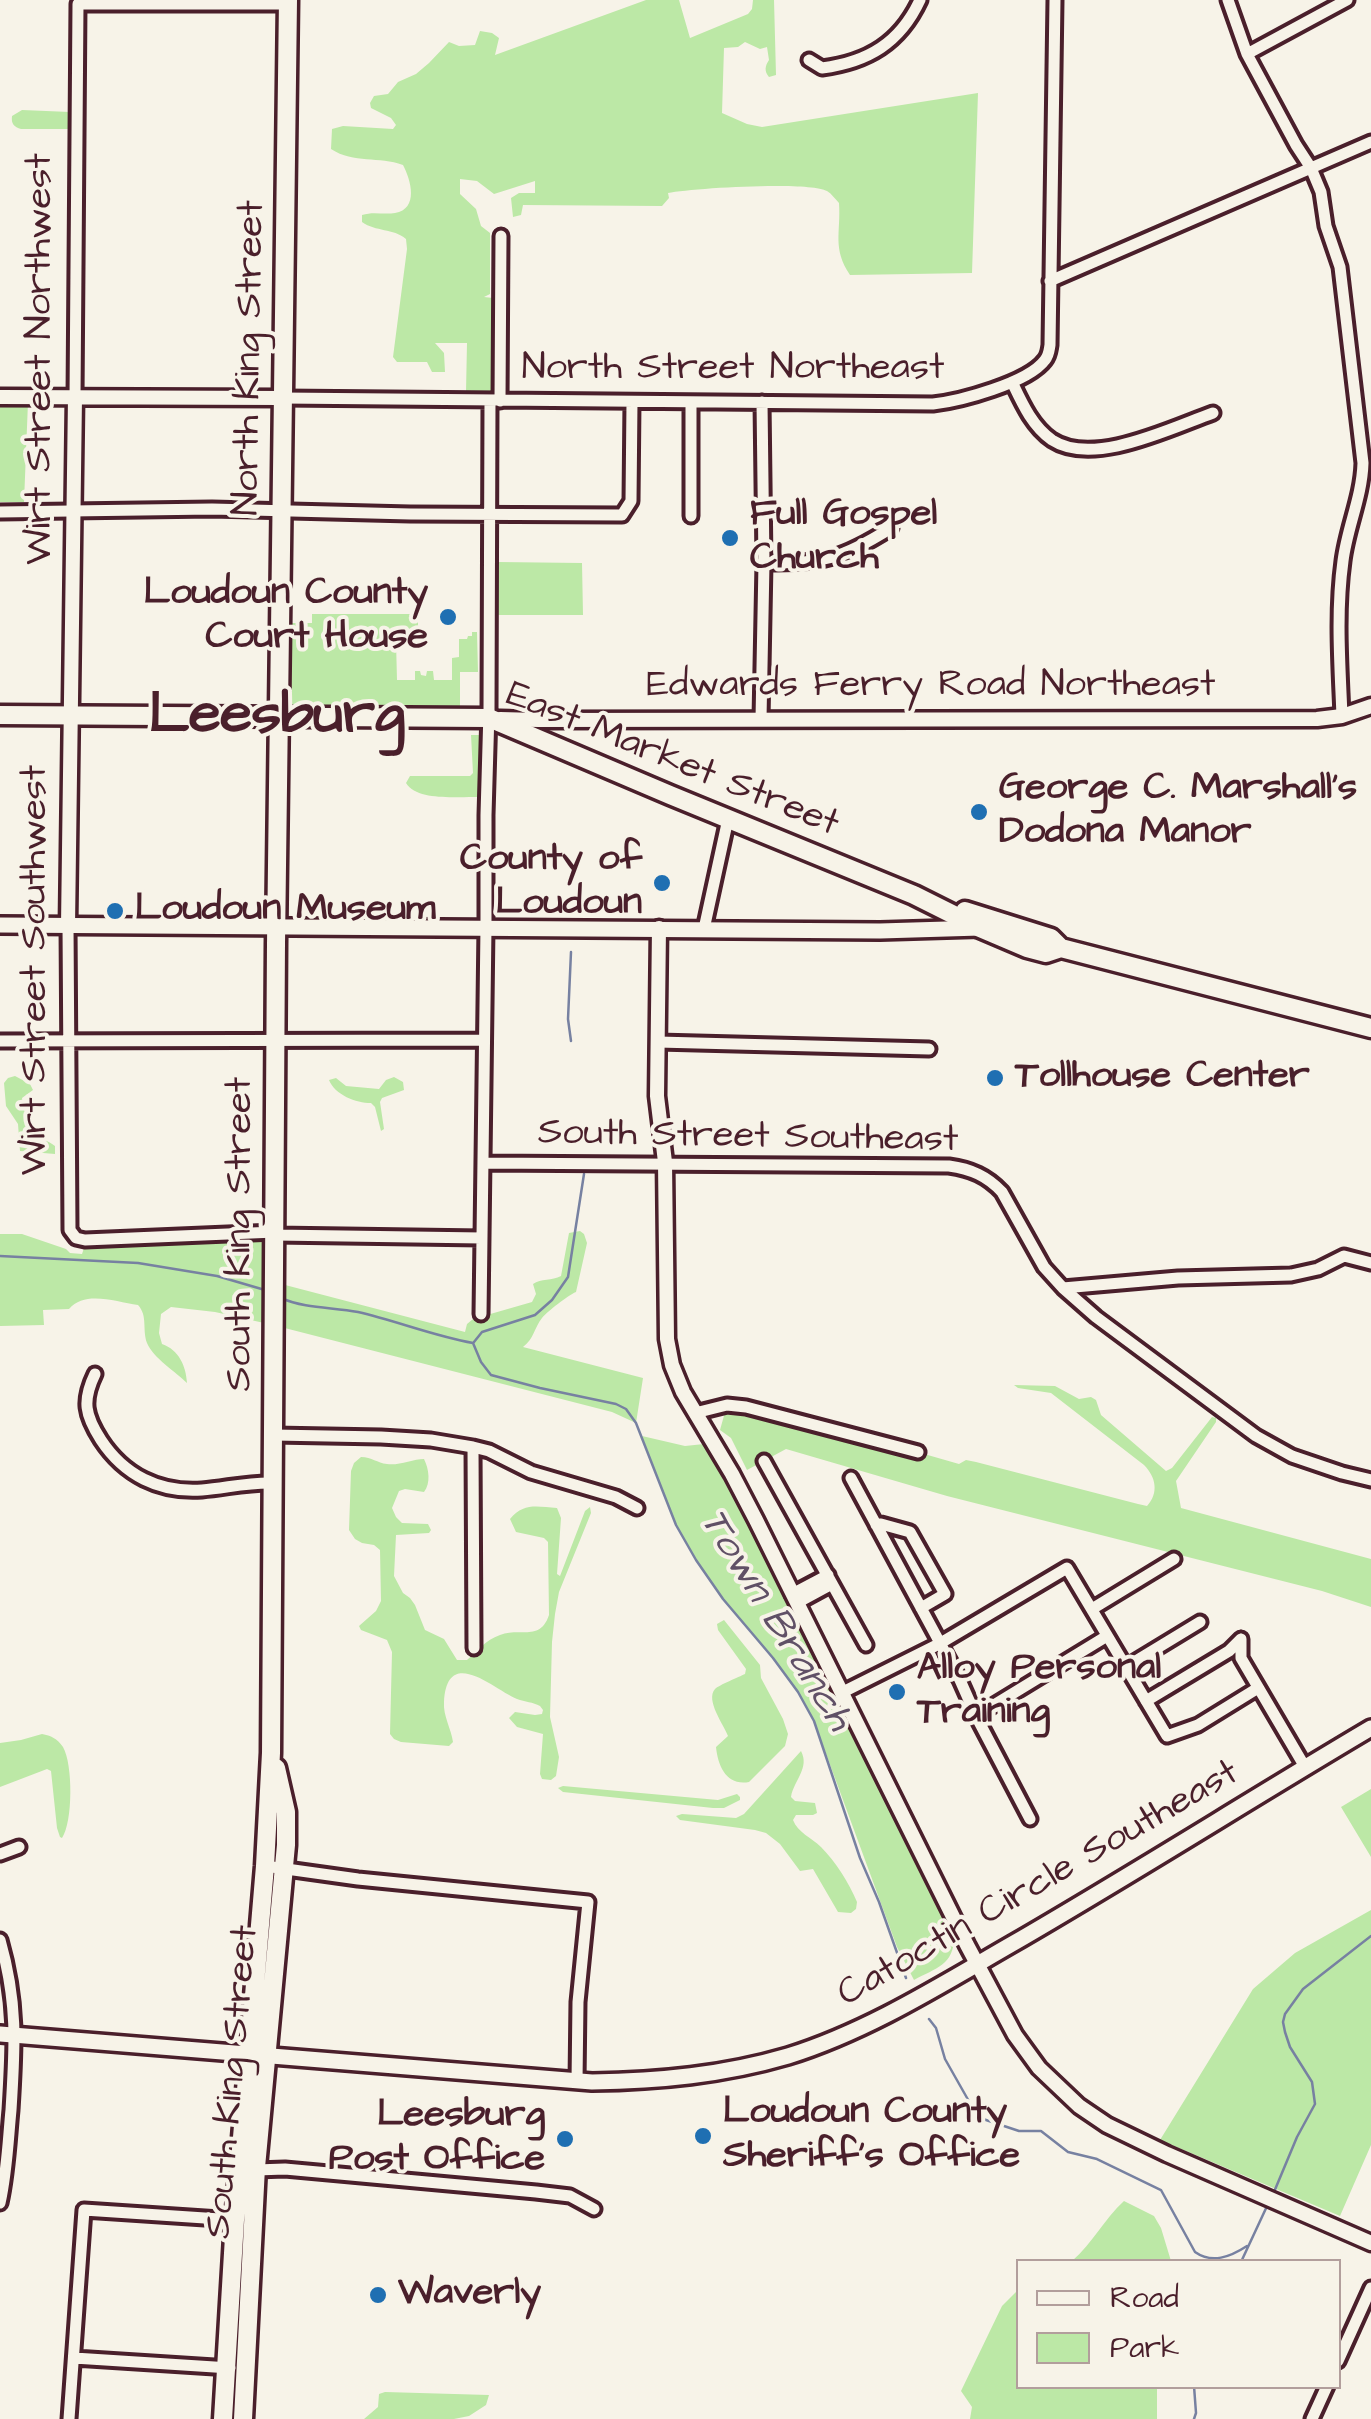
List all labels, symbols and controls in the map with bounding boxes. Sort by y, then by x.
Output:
street label: Wirt Street Northwest [19,153,65,565]
street label: North King Street [225,200,277,516]
street label: North Street Northeast [522,347,944,393]
place label: Full Gospel Church [750,493,937,582]
marker: Full Gospel Church [719,527,741,549]
place label: Loudoun County Court House [144,572,428,662]
marker: Loudoun County Court House [437,606,459,628]
street label: Edwards Ferry Road Northeast [647,664,1215,710]
street label: East Market Street [499,673,845,849]
district label: Leesburg [149,684,405,754]
street label: Wirt Street Southwest [14,765,60,1175]
place label: George C. Marshall's Dodona Manor [999,767,1357,856]
marker: George C. Marshall's Dodona Manor [968,801,990,823]
place label: County of Loudoun [460,838,642,928]
marker: County of Loudoun [651,872,673,894]
place label: Loudoun Museum [135,888,436,934]
marker: Loudoun Museum [104,900,126,922]
place label: Tollhouse Center [1015,1055,1310,1101]
marker: Tollhouse Center [984,1067,1006,1089]
street label: South King Street [219,1077,265,1391]
street label: South Street Southeast [537,1112,959,1164]
water label: Town Branch [687,1502,861,1740]
place label: Alloy Personal Training [917,1647,1161,1736]
marker: Alloy Personal Training [886,1681,908,1703]
street label: Catoctin Circle Southeast [830,1751,1248,2019]
street label: South King Street [198,1923,270,2241]
place label: Loudoun County Sheriff's Office [723,2091,1020,2180]
place label: Leesburg Post Office [329,2094,545,2184]
marker: Loudoun County Sheriff's Office [692,2125,714,2147]
marker: Leesburg Post Office [554,2128,576,2150]
legend [1016,2259,1341,2389]
place label: Waverly [398,2272,541,2318]
text: Road [1110,2277,1179,2319]
marker: Waverly [367,2284,389,2306]
text: Park [1110,2327,1179,2369]

